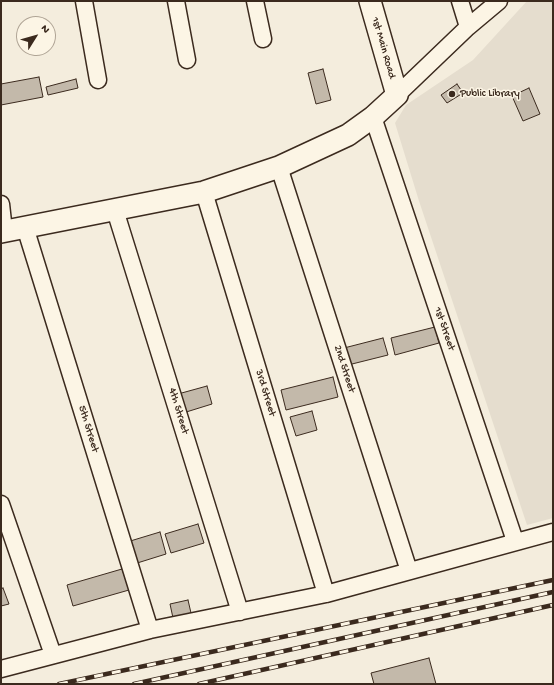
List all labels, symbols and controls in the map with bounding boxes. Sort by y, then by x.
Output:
north arrow [16,16,56,56]
street label: 1st Main Road [368,16,398,80]
text: N [38,23,52,36]
place label: Public Library [460,87,520,101]
marker: Public Library [447,89,457,99]
street label: 1st Street [430,306,458,352]
street label: 2nd Street [330,344,358,394]
street label: 3rd Street [252,368,278,418]
street label: 4th Street [165,386,191,436]
street label: 5th Street [75,404,101,454]

